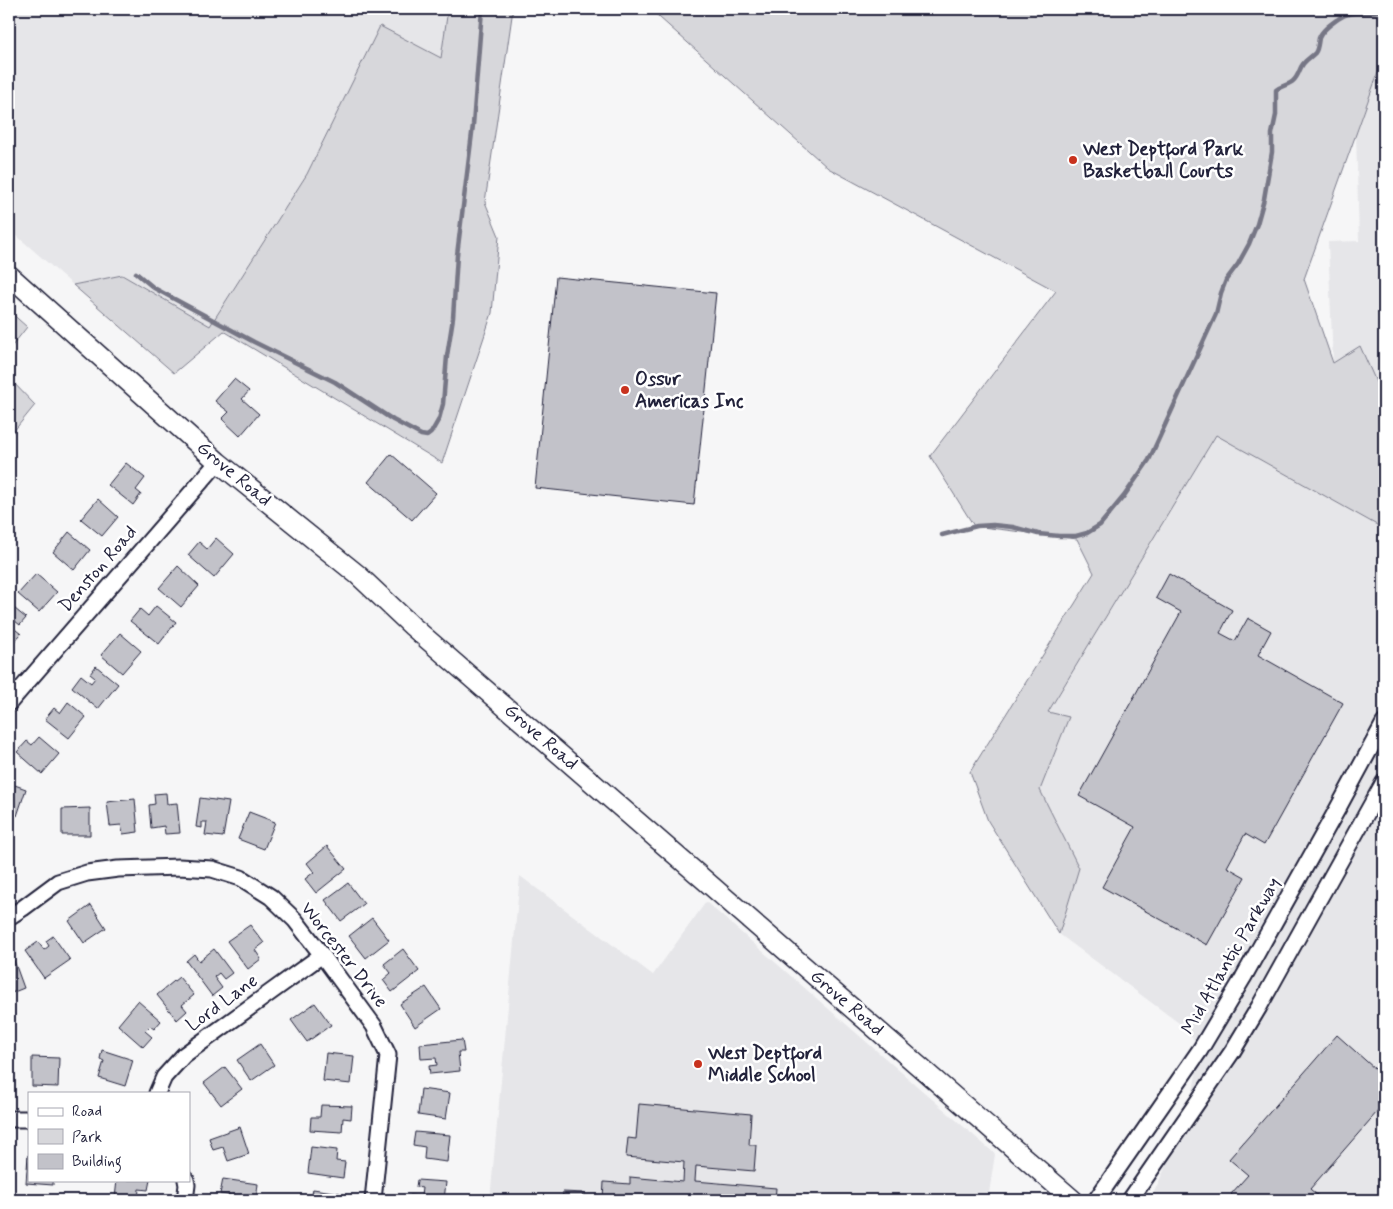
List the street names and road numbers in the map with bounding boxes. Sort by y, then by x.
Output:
street label: Grove Road [191,435,277,513]
street label: Denston Road [53,520,143,618]
street label: Grove Road [499,698,583,776]
street label: Mid Atlantic Parkway [1176,873,1286,1039]
street label: Worcester Drive [295,897,393,1013]
street label: Grove Road [805,964,889,1042]
street label: Lord Lane [181,968,263,1038]

